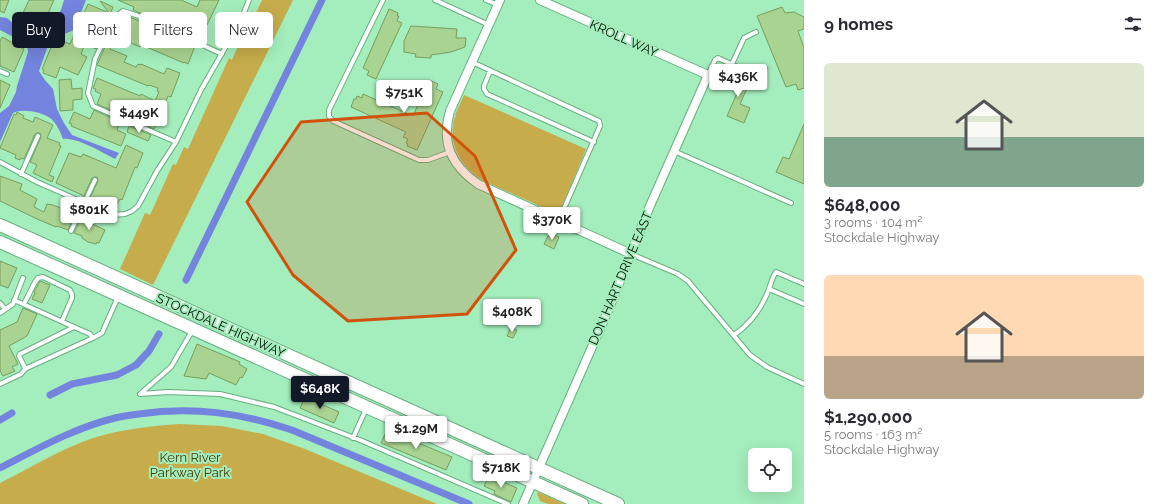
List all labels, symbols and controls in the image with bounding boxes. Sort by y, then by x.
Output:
chip: Buy [12,12,65,48]
chip: Rent [73,12,131,48]
chip: Filters [139,12,207,48]
chip: New [215,12,273,48]
icon: filters [1122,13,1144,35]
text: 9 homes [824,14,893,34]
street label: KROLL WAY [587,17,661,60]
pin: $436K [710,64,766,98]
text: $436K [718,69,758,84]
pin: $751K [376,80,432,114]
text: $751K [385,85,423,100]
icon: home [948,89,1020,161]
pin: $449K [111,100,167,134]
text: $449K [119,105,159,120]
text: $648,000 [824,195,900,215]
pin: $801K [61,197,117,231]
text: $801K [69,202,109,217]
pin: $370K [524,207,580,241]
street label: DON HART DRIVE EAST [586,209,655,347]
text: $370K [532,212,572,227]
text: 3 rooms · 104 m² [824,215,922,230]
text: Stockdale Highway [824,230,939,245]
street label: STOCKDALE HIGHWAY [154,290,288,361]
pin: $408K [484,299,540,333]
icon: home [948,301,1020,373]
text: $408K [492,304,532,319]
pin: $648K [292,376,348,410]
text: $648K [300,381,340,396]
text: $1,290,000 [824,407,912,427]
pin: $1.29M [383,416,449,450]
text: $1.29M [394,421,438,436]
text: 5 rooms · 163 m² [824,427,922,442]
text: Stockdale Highway [824,442,939,457]
map controls [748,448,792,492]
button: locate [748,448,792,492]
park label: Kern River Parkway Park [150,450,230,480]
pin: $718K [473,455,529,489]
text: $718K [482,460,520,475]

